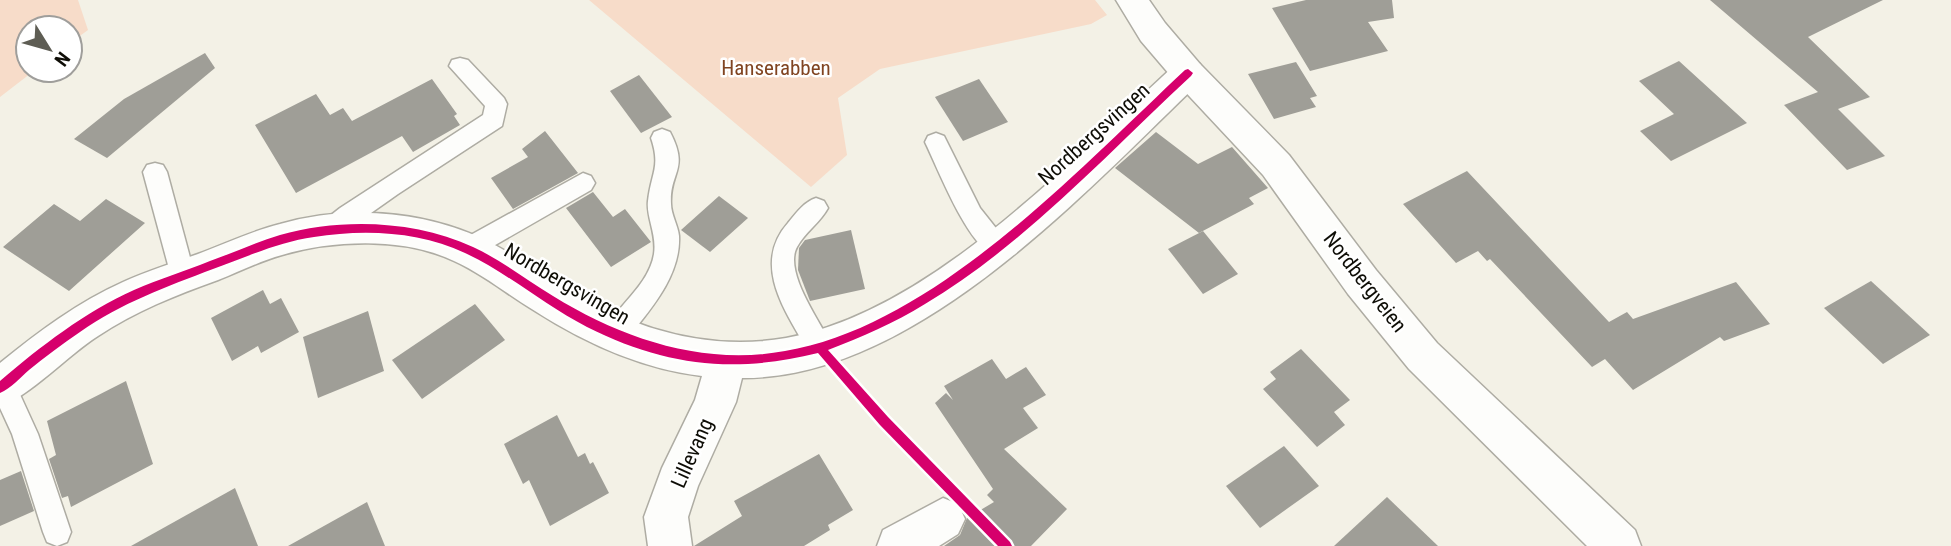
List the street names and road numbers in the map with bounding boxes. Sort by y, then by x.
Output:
street label: Nordbergsvingen [1034,78,1154,190]
street label: Nordbergveien [1318,227,1412,337]
street label: Nordbergsvingen [500,238,634,330]
street label: Lillevang [666,415,718,491]

